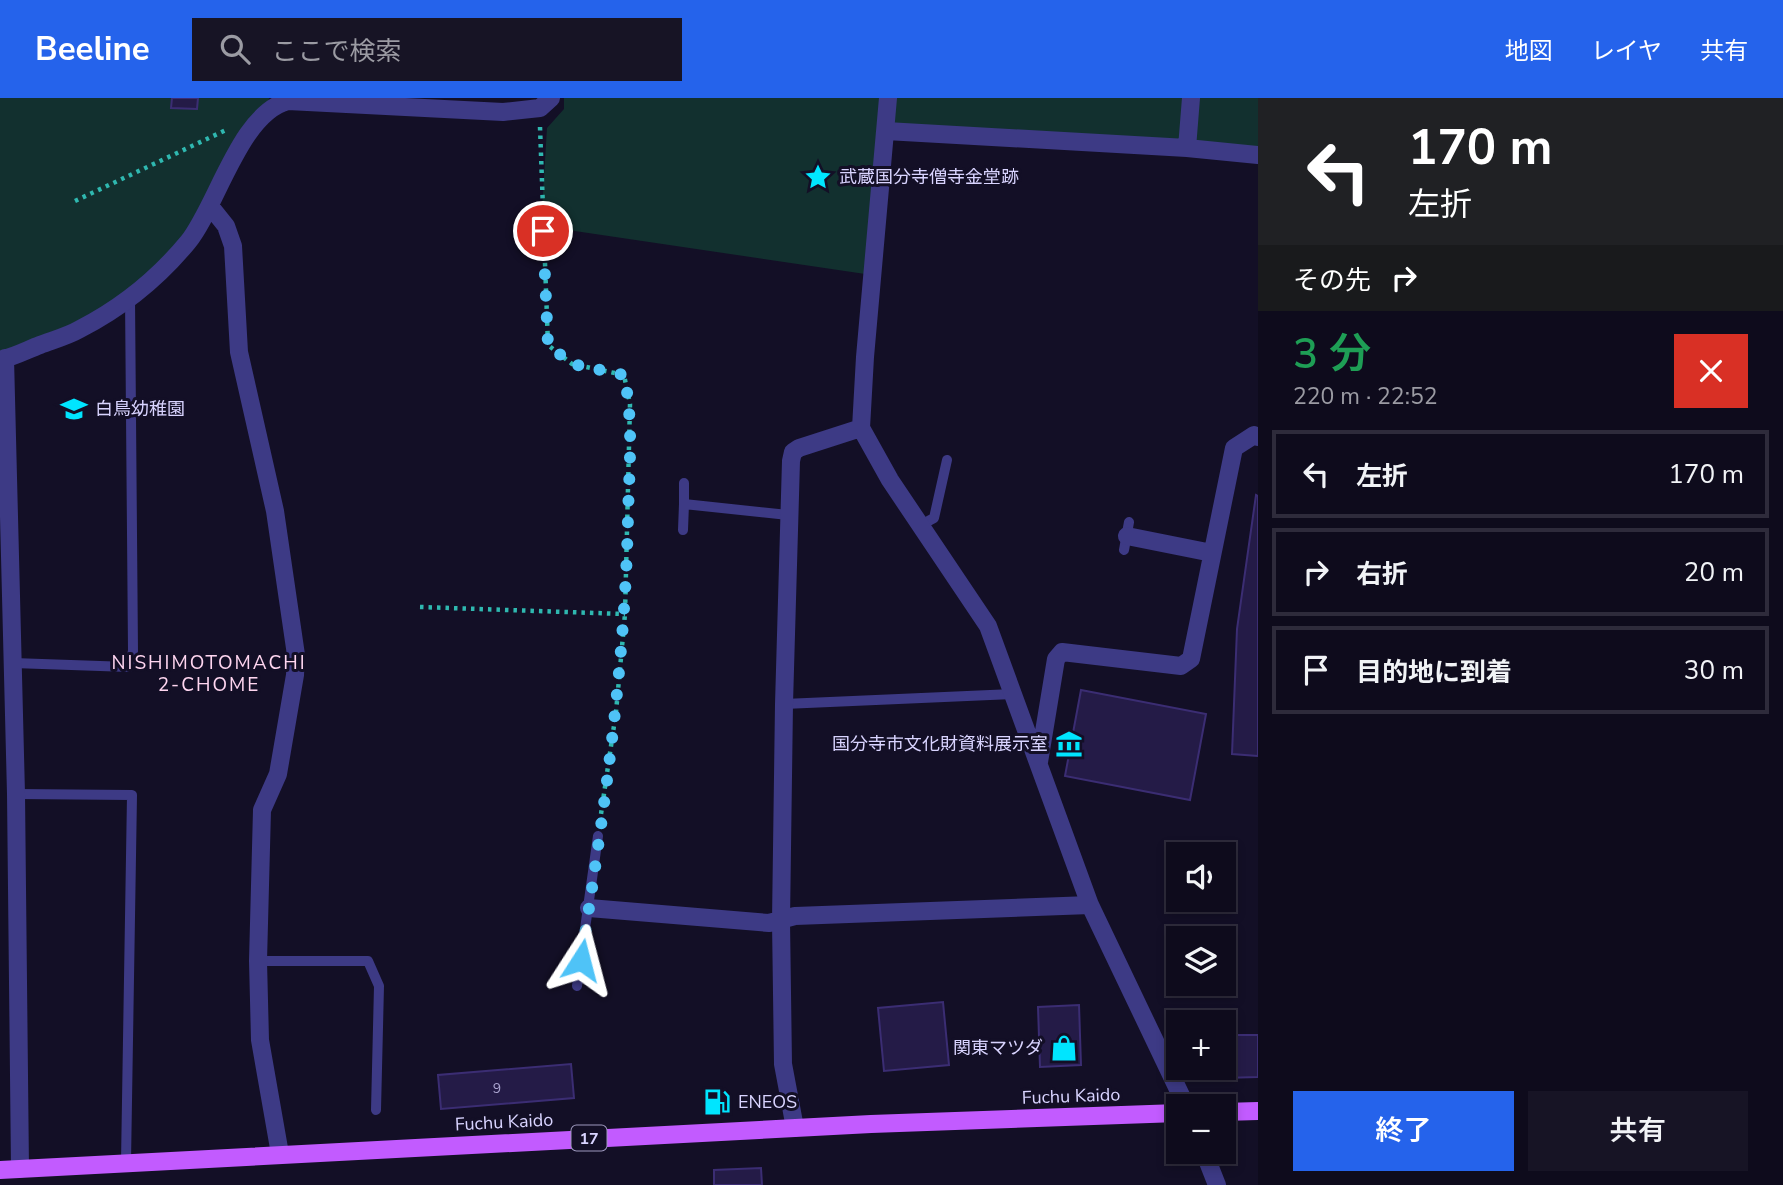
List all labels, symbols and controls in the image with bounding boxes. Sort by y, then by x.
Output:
search box [192,18,682,81]
text: Beeline [35,27,150,72]
icon: search [216,30,254,68]
text: ここで検索 [272,34,402,69]
text: 地図 [1505,35,1553,67]
text: レイヤ [1591,35,1662,67]
text: 共有 [1700,35,1748,67]
text: 170 m [1408,114,1552,181]
icon: left [1293,126,1384,217]
place icon: 武蔵国分寺僧寺金堂跡 [803,162,833,192]
place label: 武蔵国分寺僧寺金堂跡 [839,165,1019,189]
text: 左折 [1408,183,1472,226]
pin [513,201,573,261]
icon: arrive [524,212,562,250]
icon: right [1385,259,1423,297]
text: その先 [1293,263,1371,298]
text: 3 分 [1293,326,1371,383]
button: close [1674,334,1748,408]
text: 220 m · 22:52 [1293,381,1438,412]
school or university icon: 白鳥幼稚園 [59,394,89,424]
place label: 白鳥幼稚園 [95,397,185,421]
icon: left [1297,455,1335,493]
text: 170 m [1668,457,1744,492]
text: 左折 [1356,459,1408,494]
icon: right [1297,553,1335,591]
text: 20 m [1684,555,1744,590]
text: 右折 [1356,557,1408,592]
district label: NISHIMOTOMACHI 2-CHOME [111,650,307,698]
icon: arrive [1297,651,1335,689]
text: 30 m [1684,653,1744,688]
text: 目的地に到着 [1356,655,1512,690]
museum icon: 国分寺市文化財資料展示室 [1054,729,1084,759]
place label: 国分寺市文化財資料展示室 [832,732,1048,756]
map controls [1166,842,1236,1164]
button: sound [1166,842,1236,912]
position arrow [544,923,618,997]
button: layers [1166,926,1236,996]
button: + [1166,1010,1236,1080]
shop icon: 関東マツダ [1049,1033,1079,1063]
place label: 関東マツダ [953,1036,1043,1060]
house number: 9 [493,1079,501,1098]
street label: Fuchu Kaido [1021,1082,1121,1110]
fuel station icon: ENEOS [702,1087,732,1117]
place label: ENEOS [738,1090,797,1114]
button: 終了 [1293,1091,1514,1171]
button: 共有 [1528,1091,1748,1171]
button: − [1166,1094,1236,1164]
street label: Fuchu Kaido [454,1107,554,1137]
road number: 17 [572,1126,606,1150]

